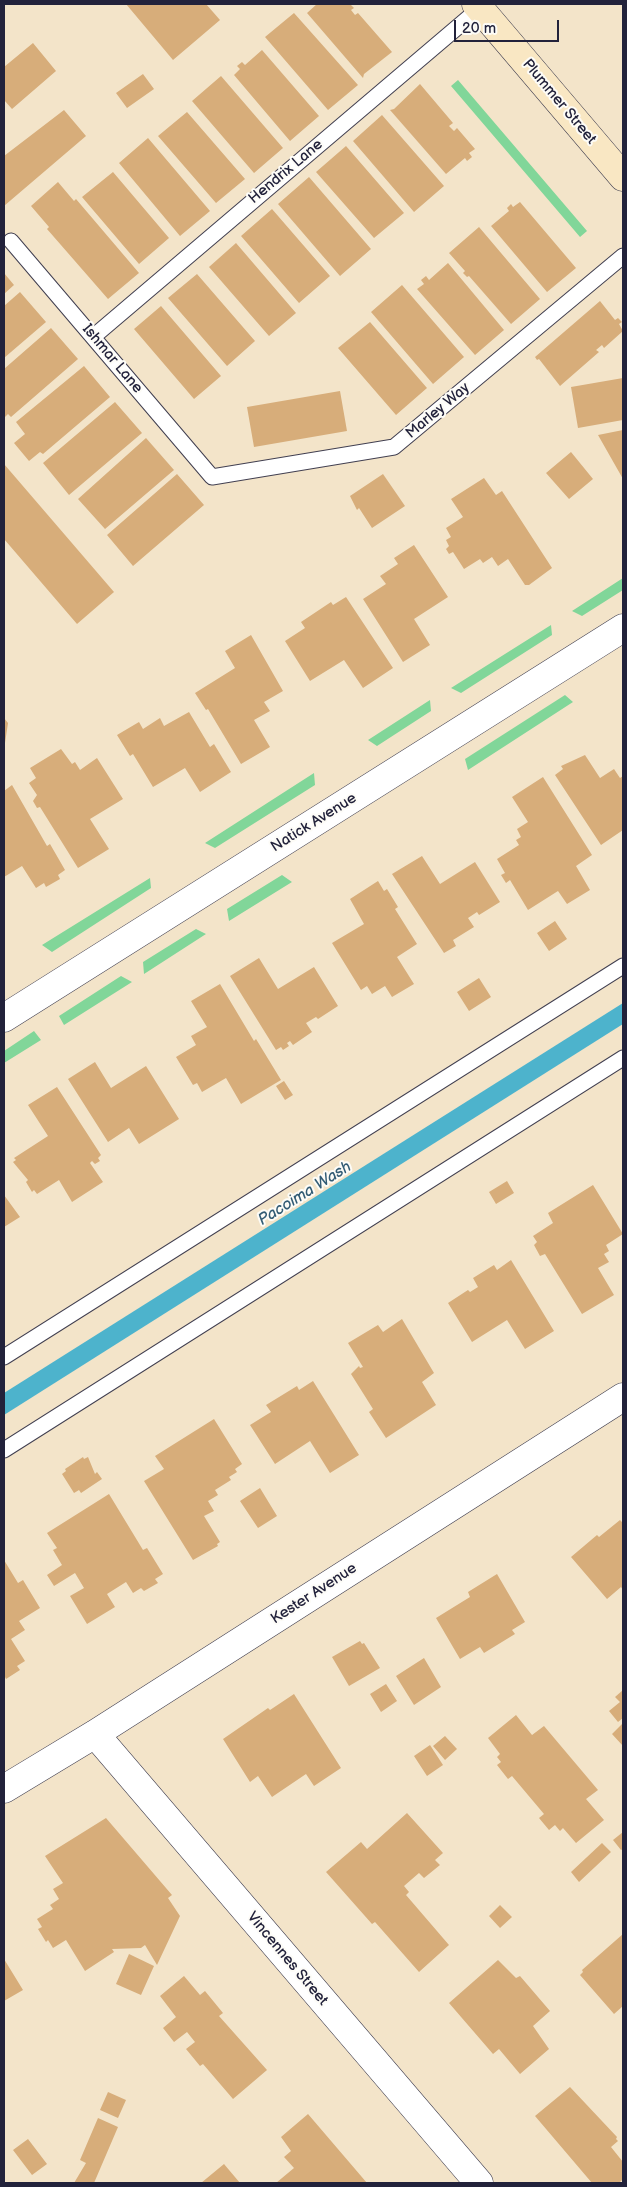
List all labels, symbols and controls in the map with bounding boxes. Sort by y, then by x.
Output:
scale bar [457,10,562,42]
text: 20 m [462,19,496,38]
street label: Plummer Street [518,56,600,148]
street label: Hendrix Lane [245,136,327,208]
street label: Ishmar Lane [78,321,146,397]
street label: Marley Way [402,379,474,443]
street label: Natick Avenue [268,790,360,856]
water label: Pacoima Wash [255,1158,355,1230]
street label: Kester Avenue [268,1560,360,1628]
street label: Vincennes Street [243,1909,331,2009]

